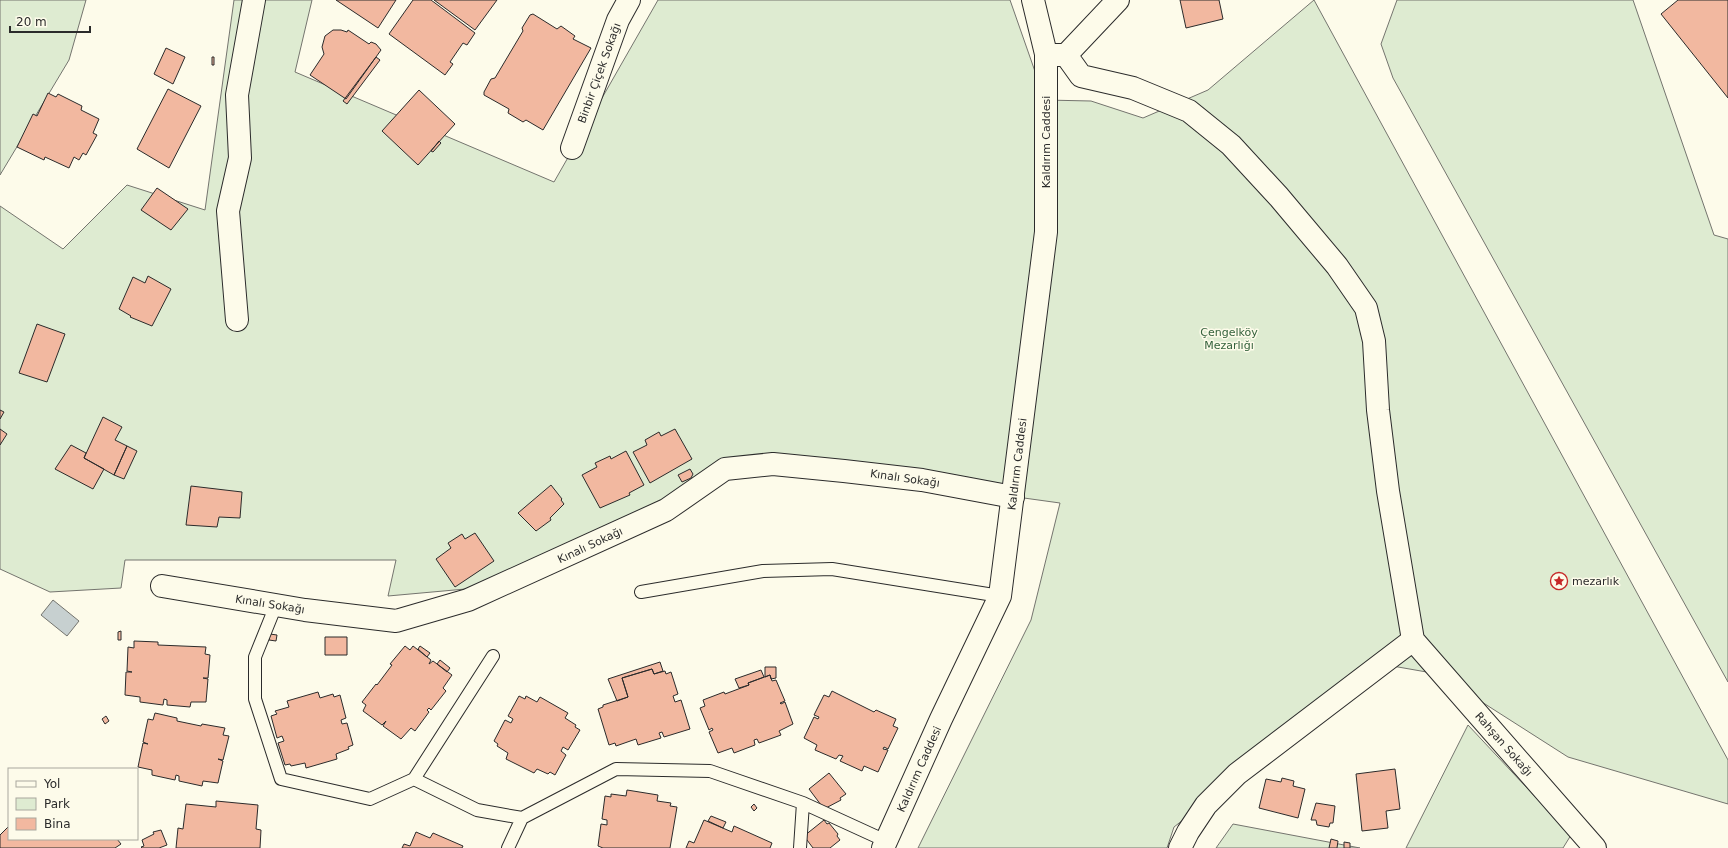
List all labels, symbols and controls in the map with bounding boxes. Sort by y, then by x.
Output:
scale bar [10,8,90,34]
text: 20 m [16,15,47,29]
street label: Binbir Çiçek Sokağı [575,21,624,125]
street label: Kaldırım Caddesi [1040,96,1053,188]
park label: Çengelköy Mezarlığı [1200,326,1258,352]
street label: Kaldırım Caddesi [1005,417,1030,511]
street label: Kınalı Sokağı [869,467,941,490]
street label: Kınalı Sokağı [556,525,625,566]
place icon: mezarlık [1549,571,1569,591]
place label: mezarlık [1572,575,1620,588]
street label: Kınalı Sokağı [234,593,306,616]
street label: Rahşan Sokağı [1472,710,1535,779]
street label: Kaldırım Caddesi [895,724,944,814]
legend [8,768,138,840]
text: Yol [43,777,60,791]
text: Park [44,797,70,811]
text: Bina [44,817,71,831]

